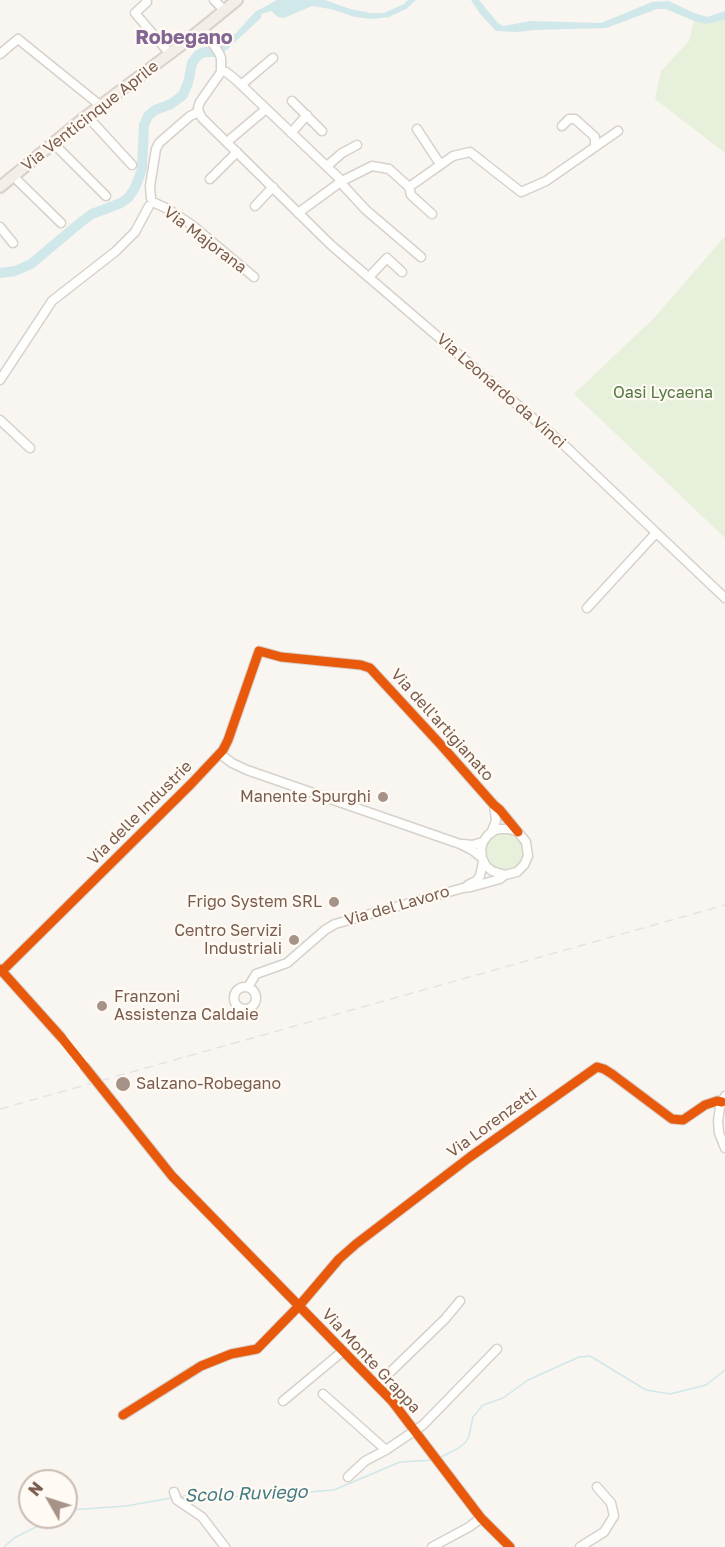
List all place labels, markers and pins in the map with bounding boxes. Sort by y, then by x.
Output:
place label: Manente Spurghi [240,787,371,807]
marker: Manente Spurghi [376,790,390,804]
place label: Frigo System SRL [187,892,322,912]
marker: Frigo System SRL [327,895,341,909]
place label: Centro Servizi Industriali [174,921,282,959]
marker: Centro Servizi Industriali [287,933,301,947]
place label: Franzoni Assistenza Caldaie [114,987,258,1025]
marker: Franzoni Assistenza Caldaie [95,999,109,1013]
place label: Salzano-Robegano [136,1074,281,1094]
marker: Salzano-Robegano [114,1075,132,1093]

